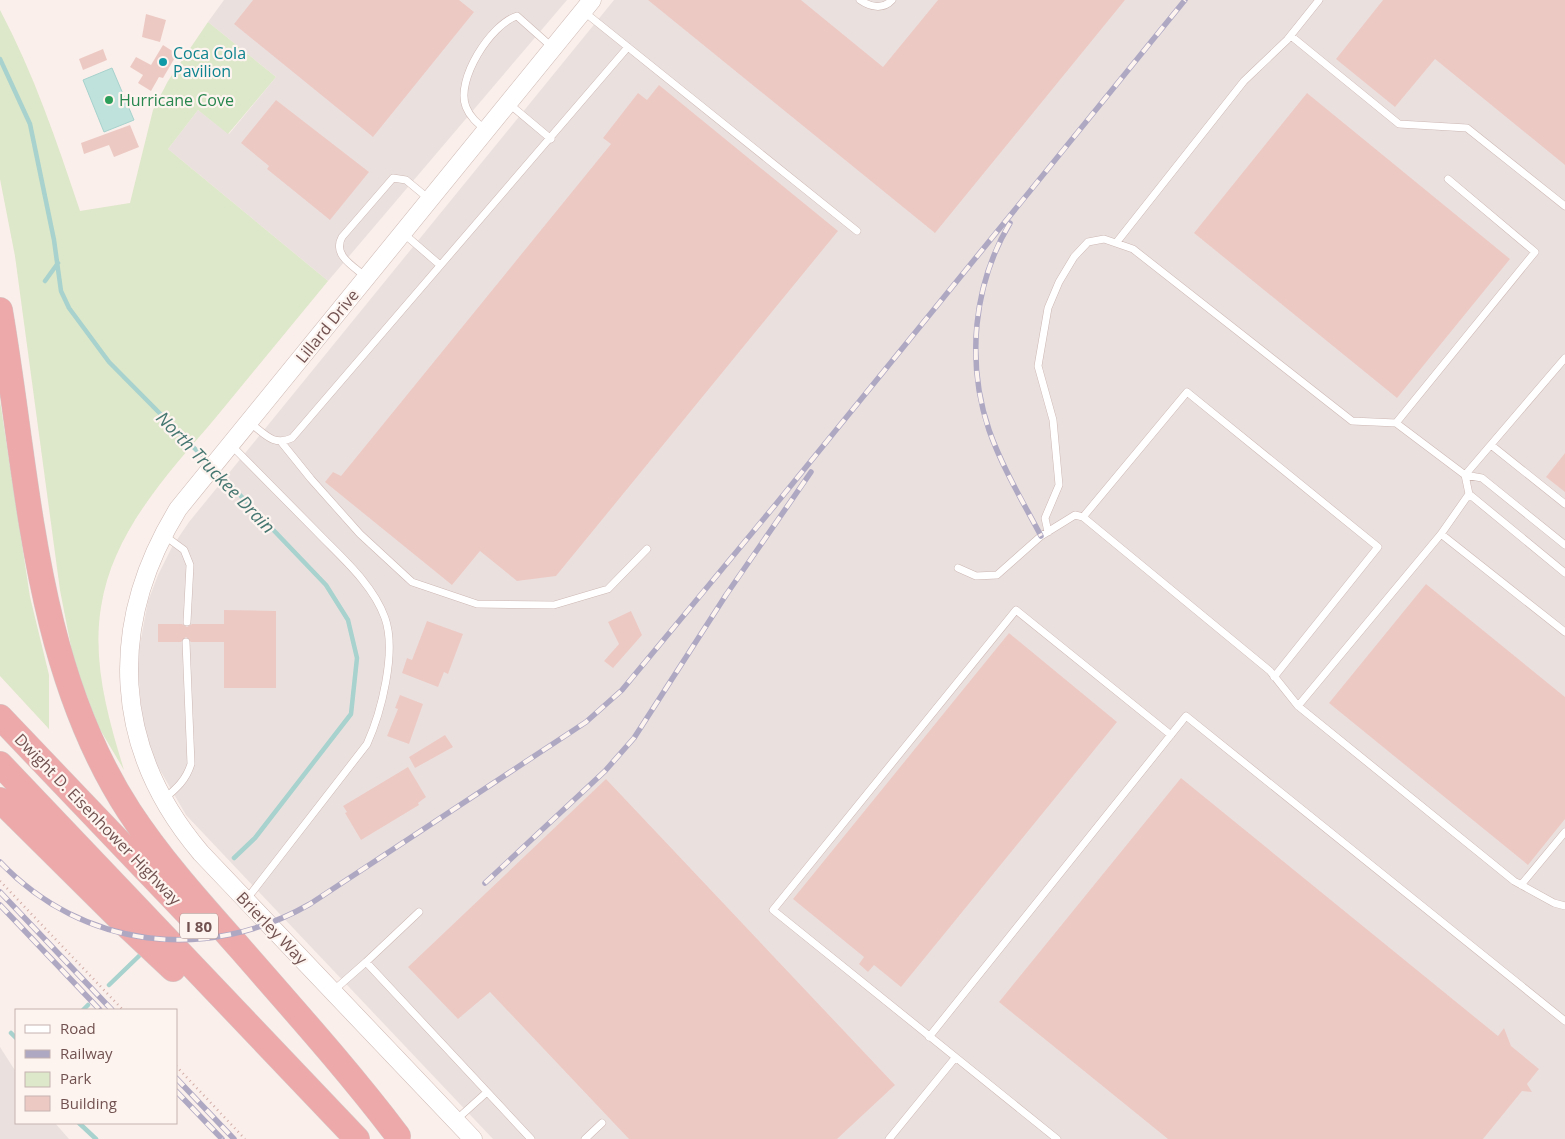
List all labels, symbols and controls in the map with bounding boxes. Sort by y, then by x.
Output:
place label: Coca Cola Pavilion [173,42,246,82]
marker: Coca Cola Pavilion [157,56,169,68]
place label: Hurricane Cove [119,89,234,111]
marker: Hurricane Cove [103,94,115,106]
street label: Lillard Drive [290,284,364,368]
water label: North Truckee Drain [151,406,281,538]
street label: Dwight D. Eisenhower Highway [10,728,187,910]
street label: Brierley Way [232,887,313,970]
road number: I 80 [180,914,218,938]
legend [15,1009,178,1124]
text: Road [60,1018,96,1038]
text: Railway [60,1043,113,1063]
text: Park [60,1068,91,1088]
text: Building [60,1093,117,1113]

